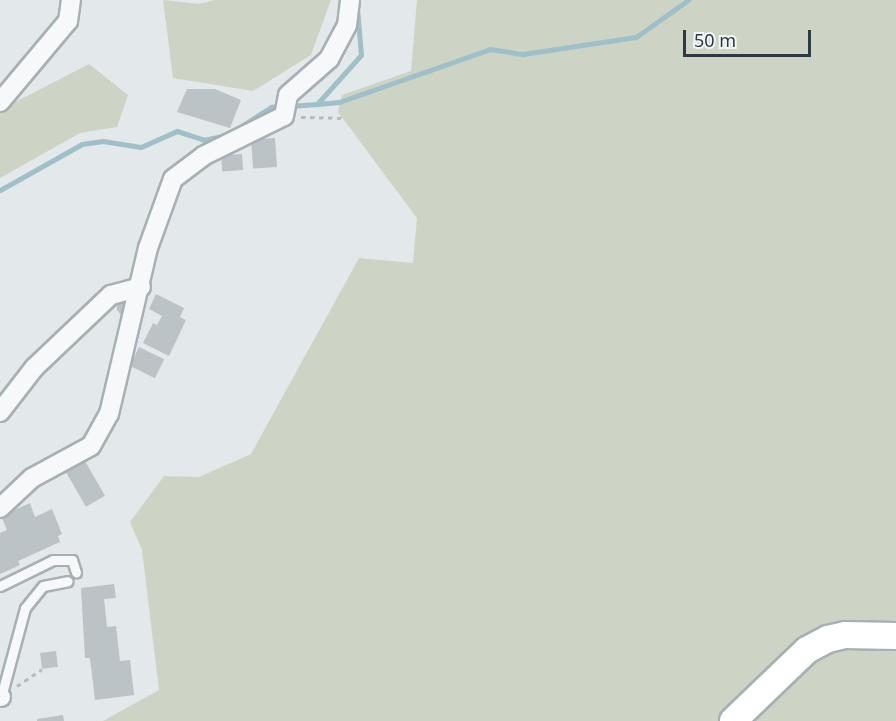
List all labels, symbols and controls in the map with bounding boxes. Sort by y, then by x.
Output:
scale bar [686,18,814,56]
text: 50 m [694,28,736,52]

